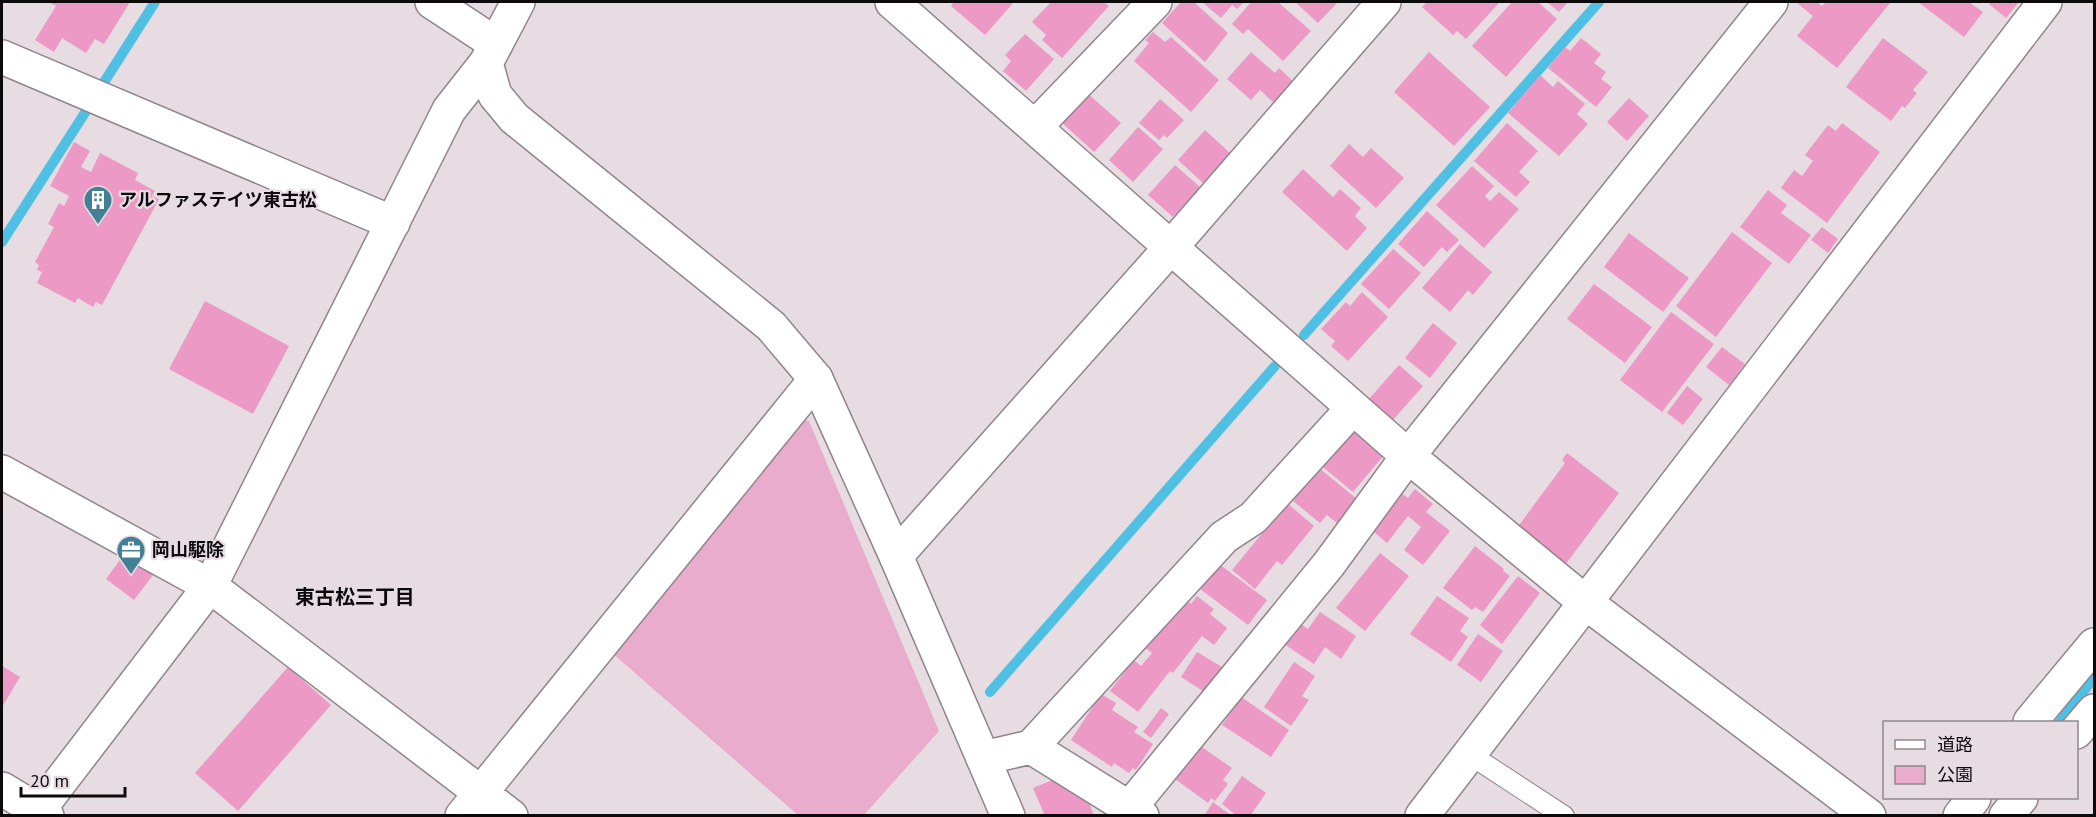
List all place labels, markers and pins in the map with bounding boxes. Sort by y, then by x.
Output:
building icon: アルファステイツ東古松 [82,184,114,226]
place label: アルファステイツ東古松 [119,188,317,211]
office icon: 岡山駆除 [115,534,147,576]
place label: 岡山駆除 [152,538,224,561]

